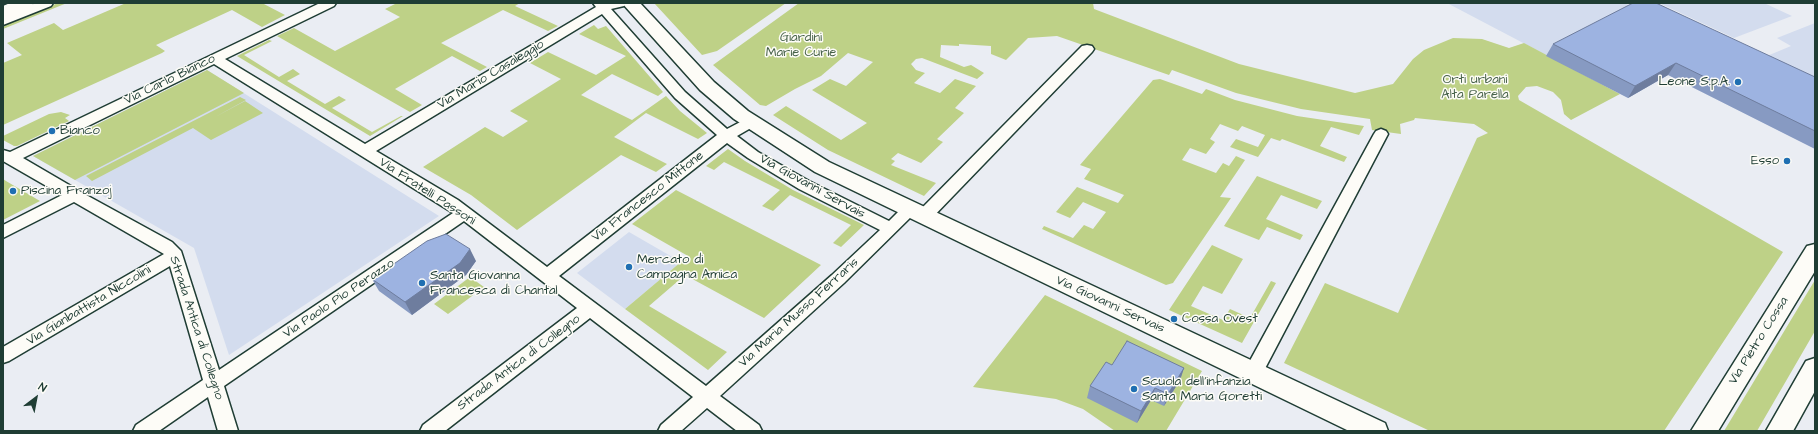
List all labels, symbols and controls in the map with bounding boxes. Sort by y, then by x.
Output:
park label: Giardini Marie Curie [766,30,836,61]
street label: Via Mario Casaleggio [435,37,547,113]
street label: Via Carlo Bianco [122,51,218,109]
park label: Orti urbani Alta Parella [1441,72,1509,103]
place label: Leone S.p.A. [1659,74,1730,90]
marker: Leone S.p.A. [1733,77,1743,87]
place label: Bianco [60,123,100,139]
marker: Bianco [47,126,57,136]
street label: Via Francesco Mittone [589,148,707,246]
street label: Via Giovanni Servais [757,152,867,222]
place label: Esso [1751,153,1779,169]
street label: Via Fratelli Passoni [376,155,478,229]
marker: Esso [1782,156,1792,166]
place label: Piscina Franzoj [21,183,112,199]
marker: Piscina Franzoj [8,186,18,196]
place label: Mercato di Campagna Amica [637,252,737,283]
street label: Strada Antica di Collegno [165,254,227,402]
street label: Via Maria Musso Ferraris [736,255,862,371]
street label: Via Paolo Pio Perazzo [280,256,398,342]
marker: Mercato di Campagna Amica [624,262,634,272]
street label: Via Gianbattista Niccolini [24,263,154,349]
place label: Santa Giovanna Francesca di Chantal [430,268,558,299]
street label: Via Giovanni Servais [1053,273,1167,337]
marker: Santa Giovanna Francesca di Chantal [417,278,427,288]
street label: Via Pietro Cossa [1726,294,1792,388]
place label: Cossa Ovest [1182,311,1258,327]
street label: Strada Antica di Collegno [454,312,584,414]
marker: Cossa Ovest [1169,314,1179,324]
place label: Scuola dell'infanzia Santa Maria Goretti [1142,374,1262,405]
north arrow [16,378,56,418]
text: N [36,379,50,396]
marker: Scuola dell'infanzia Santa Maria Goretti [1129,384,1139,394]

